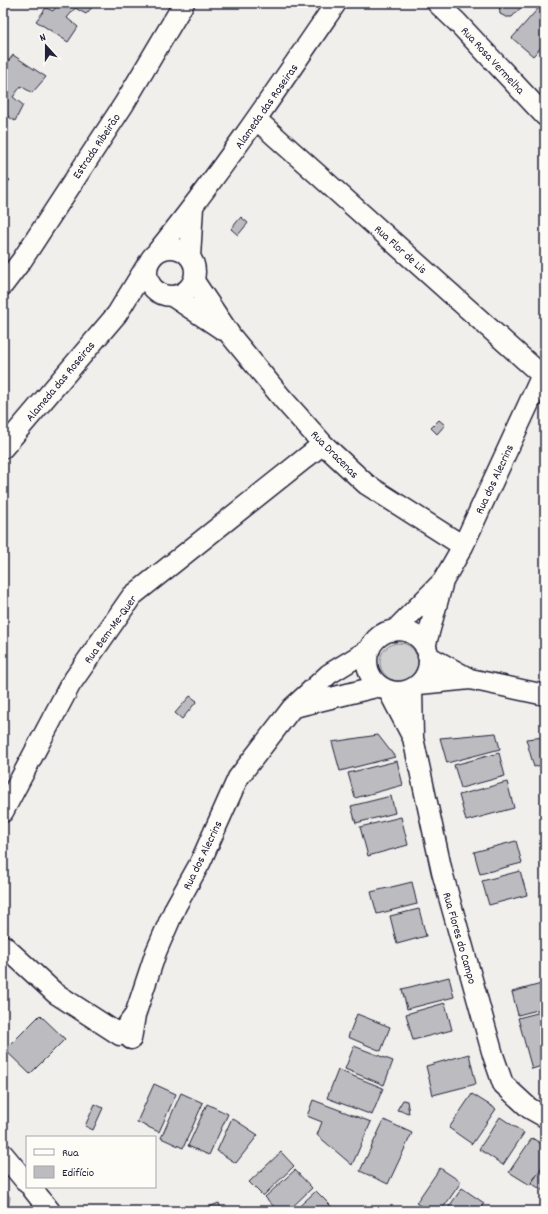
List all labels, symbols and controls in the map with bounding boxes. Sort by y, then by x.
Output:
street label: Rua Rosa Vermelha [456,23,528,99]
north arrow [26,26,66,66]
text: N [38,30,49,47]
street label: Alameda das Roseiras [231,61,303,153]
street label: Estrada Ribeirão [69,111,125,183]
street label: Rua Flor de Lis [370,222,430,278]
street label: Alameda das Roseiras [22,338,100,426]
street label: Rua Dracenas [306,427,362,483]
street label: Rua dos Alecrins [472,442,519,517]
street label: Rua Bem-Me-Quer [81,592,142,668]
street label: Rua dos Alecrins [179,818,227,893]
street label: Rua Flores do Campo [437,890,480,986]
legend [26,1136,156,1188]
text: Rua [62,1145,79,1162]
text: Edifício [62,1165,94,1182]

